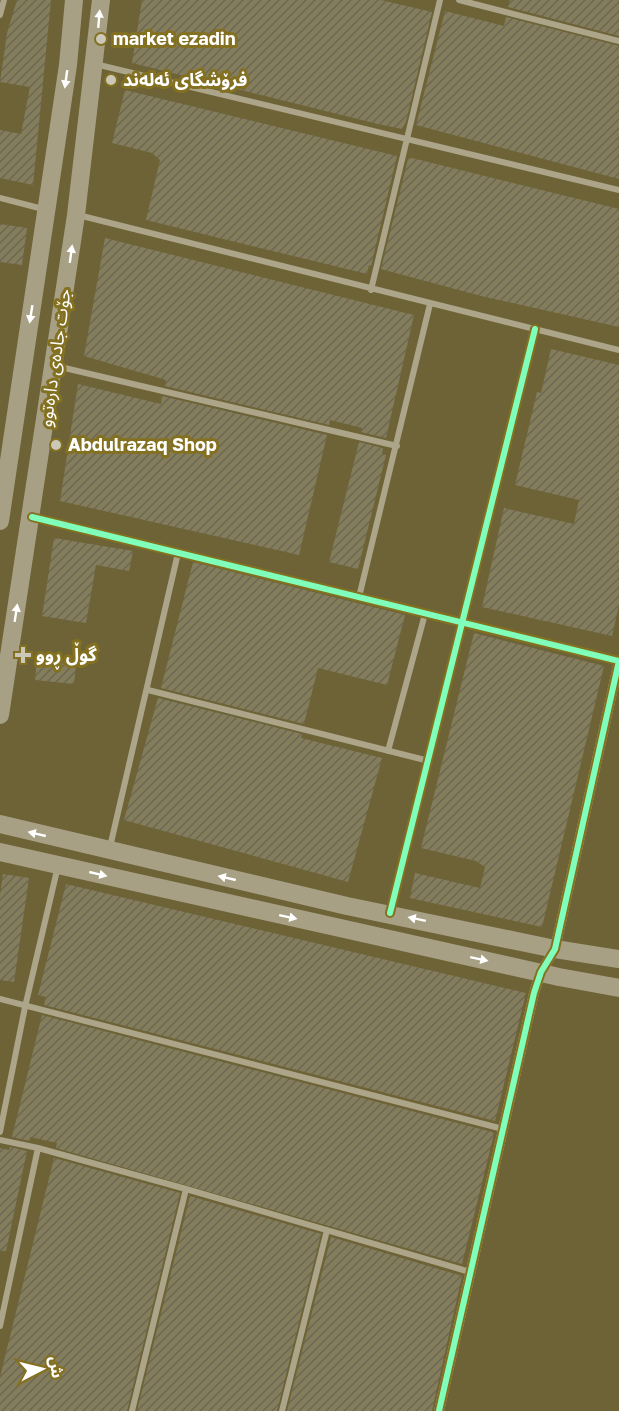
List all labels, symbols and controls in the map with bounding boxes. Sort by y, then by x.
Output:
one-way arrow [94,9,104,28]
place label: market ezadin [113,27,236,49]
marker: market ezadin [94,32,108,46]
place label: فرۆشگای ئەلەند [123,68,247,91]
one-way arrow [62,70,71,89]
marker: فرۆشگای ئەلەند [104,73,118,87]
one-way arrow [66,245,75,264]
street label: جۆت جادەی دارەتوو [33,287,76,429]
one-way arrow [27,304,36,323]
place label: Abdulrazaq Shop [68,433,217,455]
marker: Abdulrazaq Shop [49,438,63,452]
one-way arrow [12,603,21,622]
place label: گوڵ ڕوو [36,642,98,670]
marker: گوڵ ڕوو [14,646,32,664]
one-way arrow [28,828,46,838]
one-way arrow [89,870,107,880]
one-way arrow [217,873,236,882]
one-way arrow [279,912,298,922]
one-way arrow [408,914,427,924]
one-way arrow [469,954,488,964]
north arrow [12,1339,72,1399]
text: ش [46,1355,68,1379]

